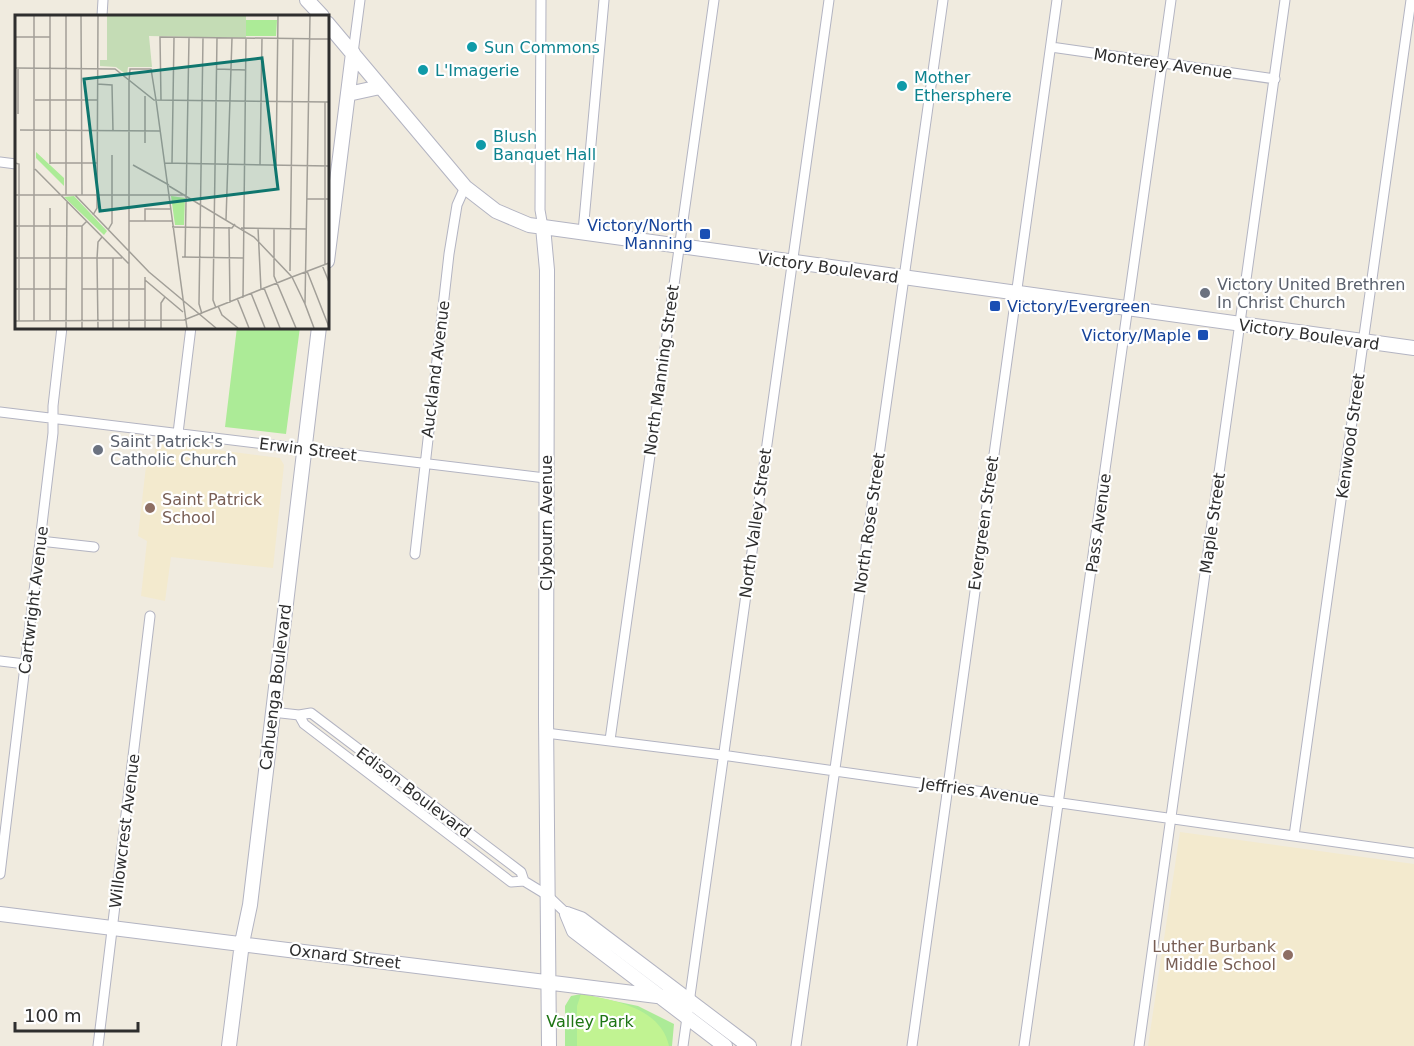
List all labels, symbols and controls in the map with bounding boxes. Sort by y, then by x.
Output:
inset map [15,15,328,328]
place label: Sun Commons [484,38,600,57]
marker: Sun Commons [465,40,479,54]
street label: Monterey Avenue [1092,44,1234,83]
place label: L'Imagerie [435,61,519,80]
marker: L'Imagerie [416,63,430,77]
place label: Mother Ethersphere [914,68,1012,105]
marker: Mother Ethersphere [895,79,909,93]
place label: Blush Banquet Hall [493,127,596,164]
marker: Blush Banquet Hall [474,138,488,152]
place label: Victory/North Manning [587,216,693,253]
marker: Victory/North Manning [698,227,712,241]
street label: Victory Boulevard [756,248,900,287]
place label: Victory United Brethren In Christ Church [1217,275,1405,312]
street label: North Manning Street [640,283,683,457]
marker: Victory United Brethren In Christ Church [1198,286,1212,300]
place label: Victory/Evergreen [1007,297,1150,316]
street label: Auckland Avenue [418,299,453,439]
marker: Victory/Evergreen [988,299,1002,313]
street label: Victory Boulevard [1237,315,1381,354]
place label: Victory/Maple [1082,326,1191,345]
marker: Victory/Maple [1196,328,1210,342]
street label: Kenwood Street [1332,372,1369,500]
place label: Saint Patrick's Catholic Church [110,432,237,469]
street label: Erwin Street [258,434,358,465]
marker: Saint Patrick's Catholic Church [91,443,105,457]
street label: North Valley Street [736,447,775,599]
street label: North Rose Street [850,451,889,595]
street label: Clybourn Avenue [537,455,556,591]
street label: Evergreen Street [965,455,1002,592]
street label: Maple Street [1196,471,1229,575]
street label: Pass Avenue [1082,472,1115,574]
place label: Saint Patrick School [162,490,263,527]
marker: Saint Patrick School [143,501,157,515]
street label: Cartwright Avenue [15,525,52,675]
street label: Cahuenga Boulevard [256,603,295,771]
street label: Edison Boulevard [352,743,475,842]
street label: Willowcrest Avenue [106,753,143,909]
street label: Jeffries Avenue [919,774,1040,809]
place label: Luther Burbank Middle School [1152,937,1277,974]
street label: Oxnard Street [288,940,402,973]
marker: Luther Burbank Middle School [1281,948,1295,962]
scale bar [15,995,138,1033]
text: 100 m [24,1005,82,1026]
park label: Valley Park [546,1012,634,1031]

